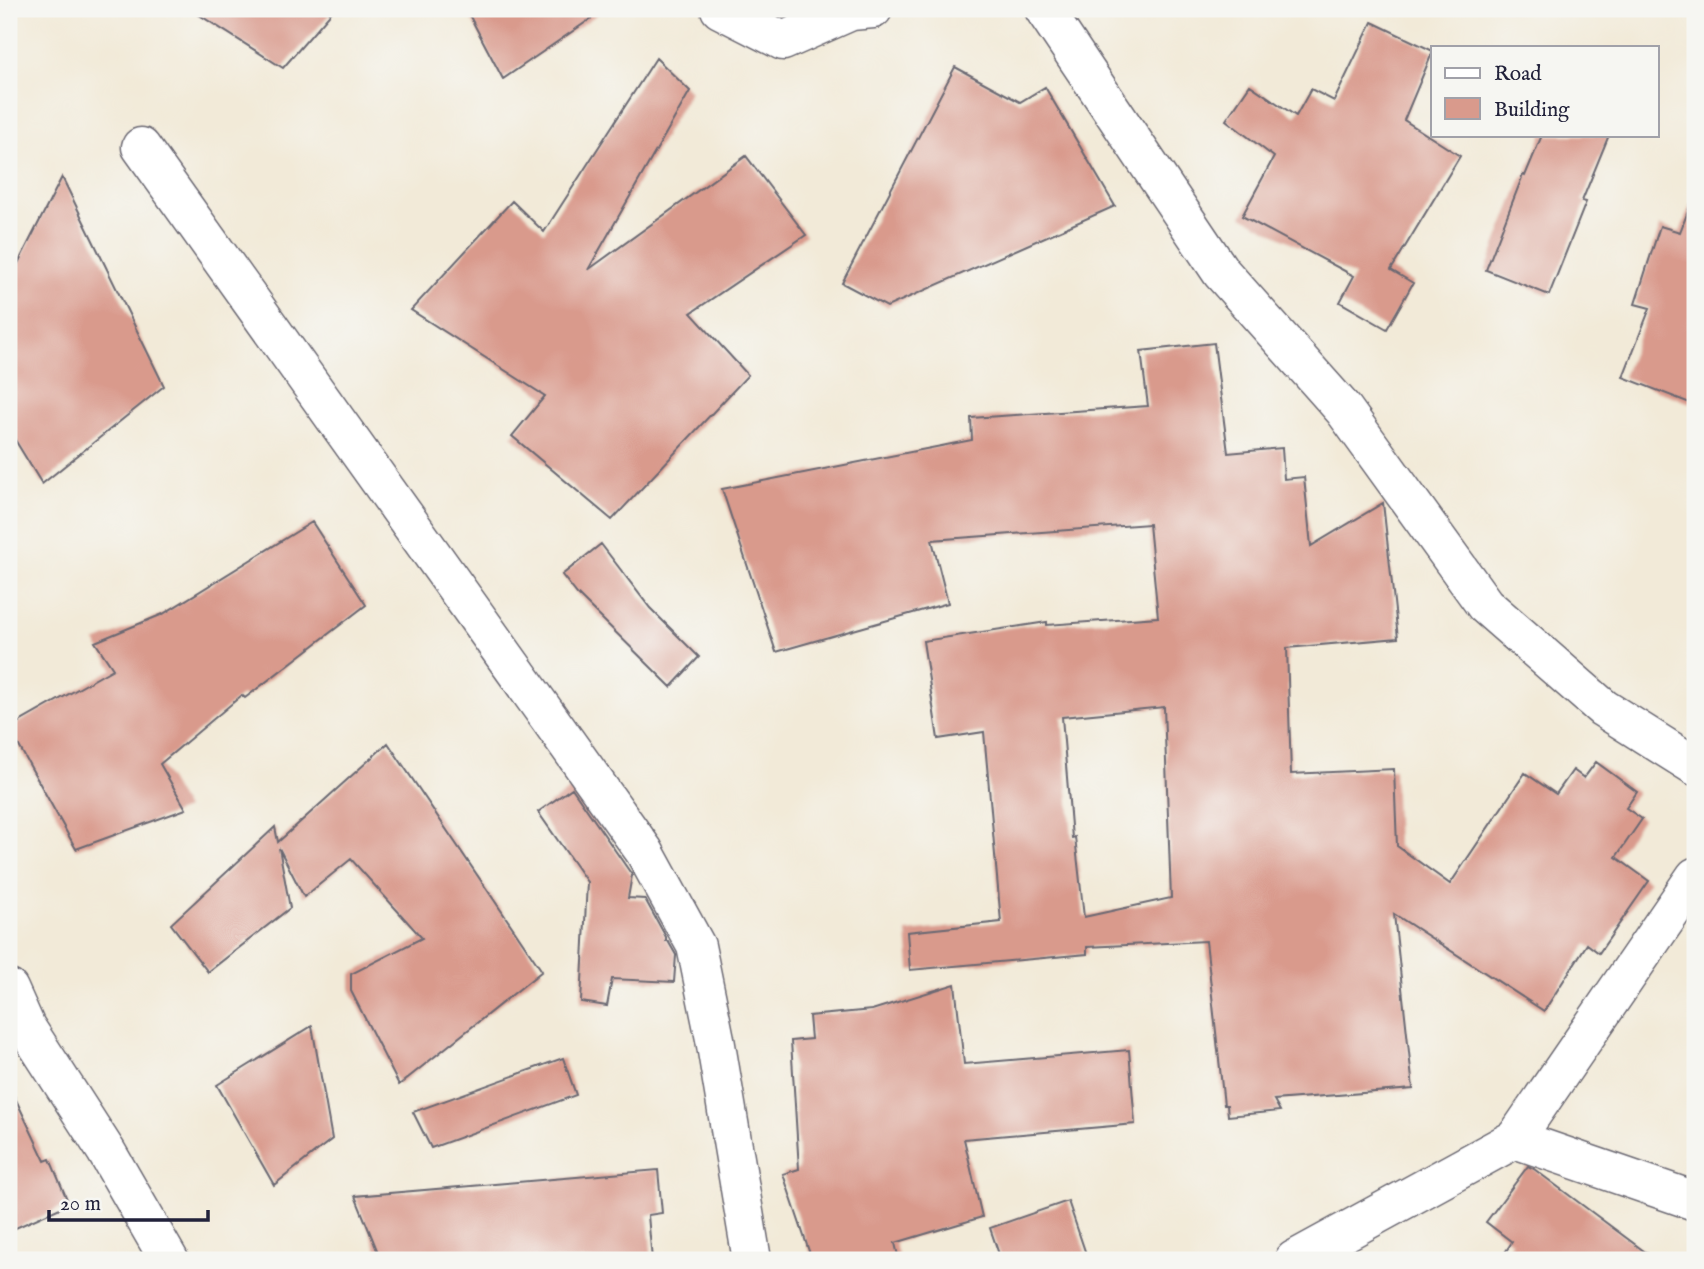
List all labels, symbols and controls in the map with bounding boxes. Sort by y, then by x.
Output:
legend [1431,46,1658,136]
text: Road [1494,61,1542,88]
text: Building [1494,97,1570,124]
scale bar [49,1178,208,1222]
text: 20 m [60,1191,101,1218]

